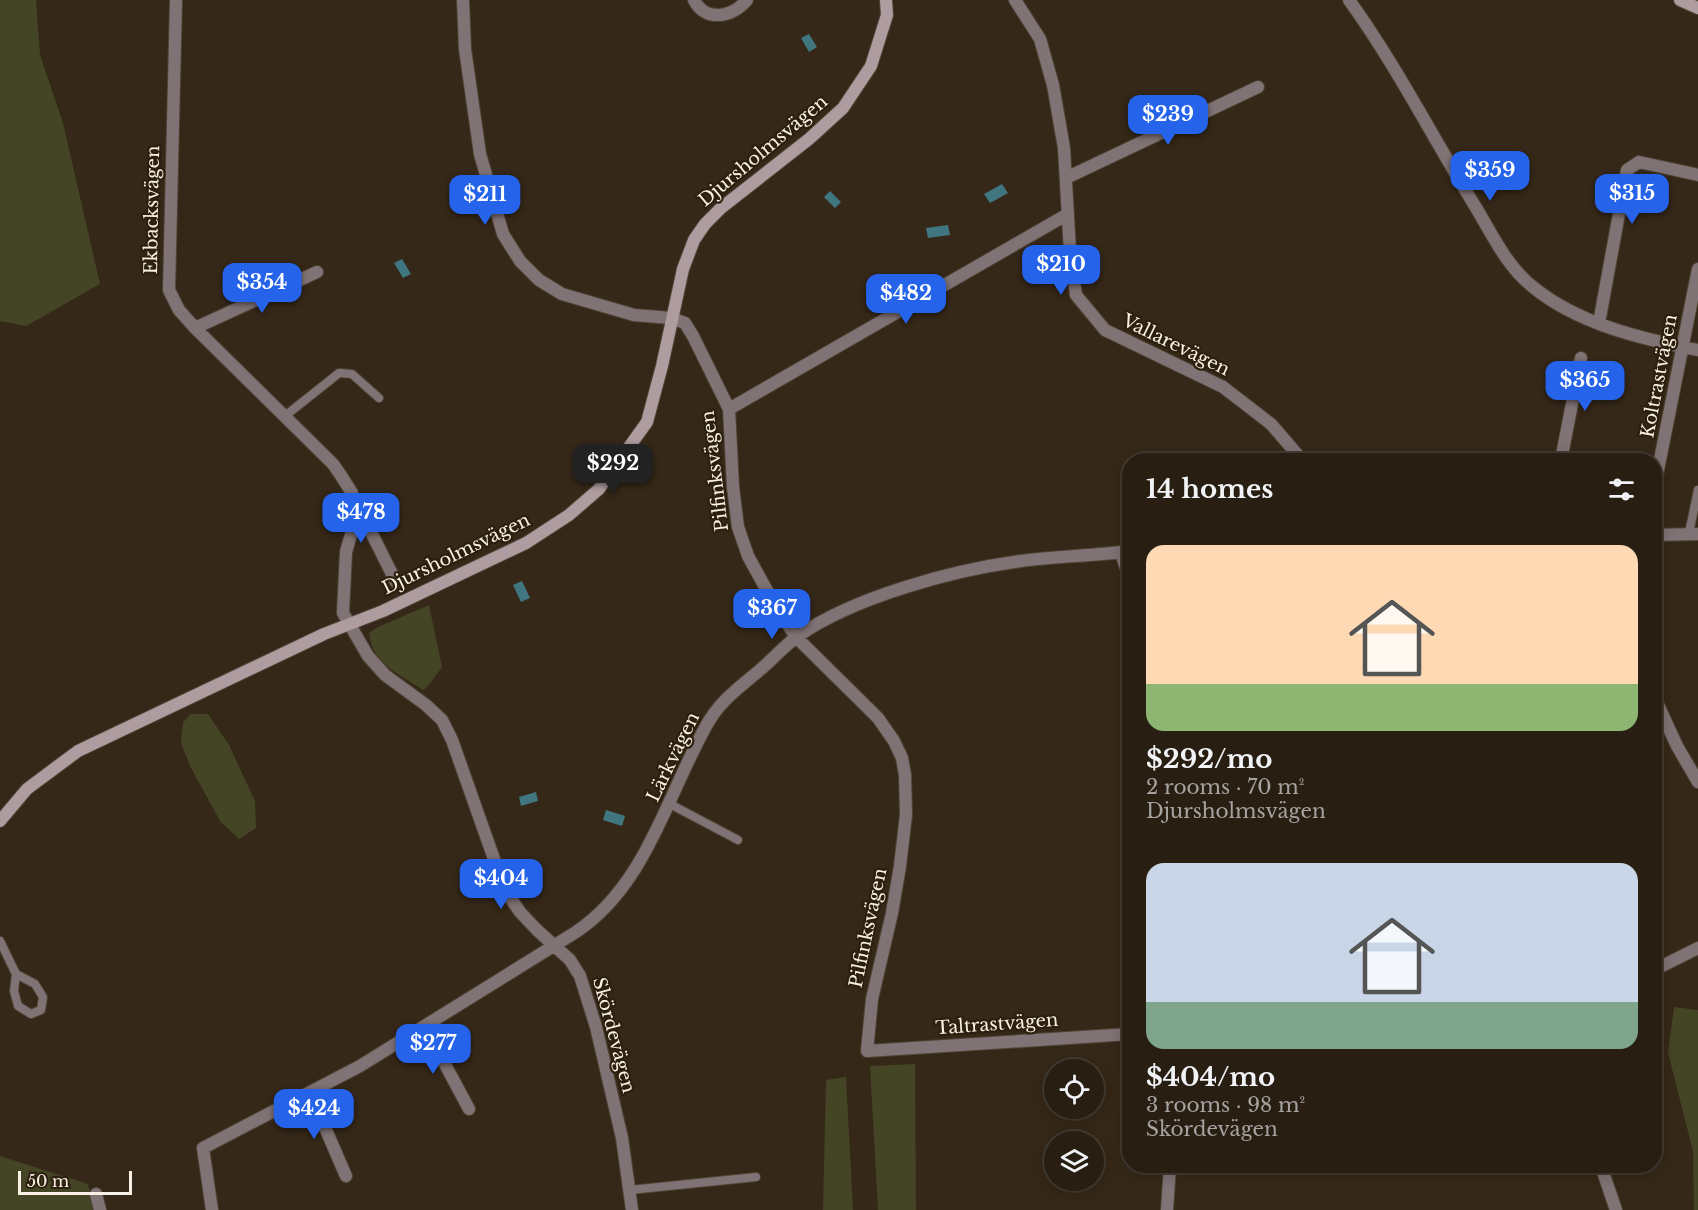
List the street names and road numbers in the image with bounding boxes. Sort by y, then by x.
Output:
street label: Djursholmsvägen [694,91,832,211]
street label: Ekbacksvägen [140,145,164,275]
street label: Vallarevägen [1118,309,1233,380]
street label: Koltrastvägen [1636,312,1682,440]
street label: Pilfinksvägen [697,409,733,533]
street label: Djursholmsvägen [379,509,533,599]
street label: Lärkvägen [642,709,704,805]
street label: Pilfinksvägen [845,866,891,990]
street label: Skördevägen [588,975,640,1095]
street label: Taltrastvägen [935,1009,1059,1039]

